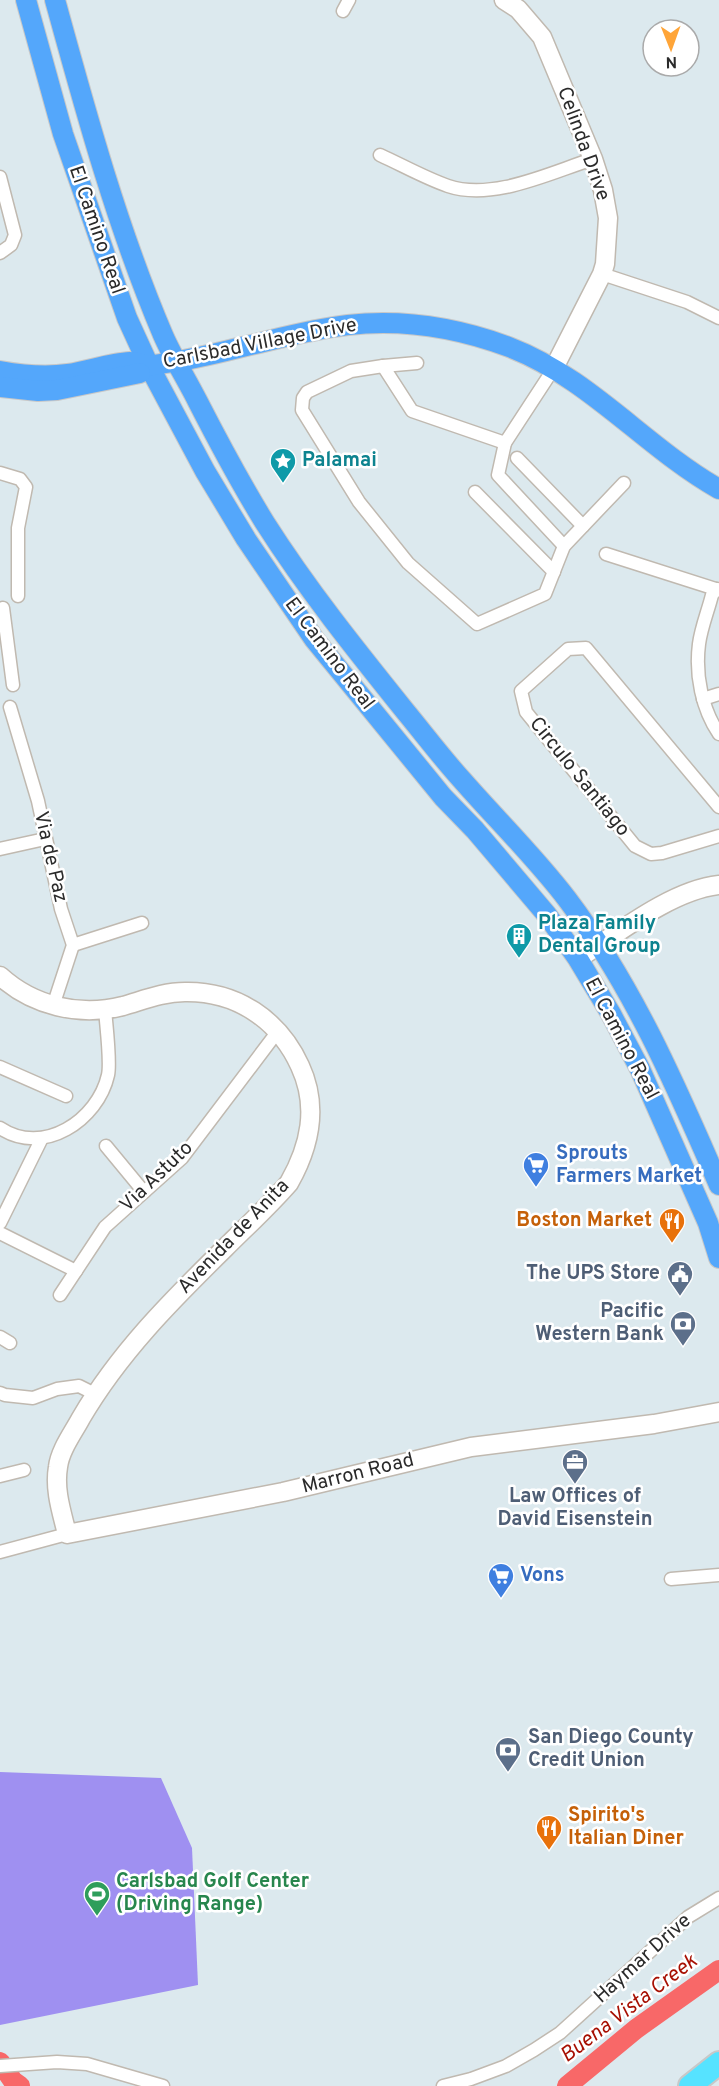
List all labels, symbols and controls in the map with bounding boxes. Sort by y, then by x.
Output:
north arrow [641,18,701,78]
text: N [665,51,677,71]
street label: Celinda Drive [550,83,616,205]
street label: El Camino Real [62,162,130,298]
street label: Carlsbad Village Drive [161,312,359,376]
place icon: Palamai [268,446,298,484]
place label: Palamai [302,448,377,474]
street label: El Camino Real [278,593,380,715]
street label: Circulo Santiago [523,712,635,842]
street label: Via de Paz [27,809,73,905]
place label: Plaza Family Dental Group [538,911,661,960]
building icon: Plaza Family Dental Group [504,921,534,959]
street label: El Camino Real [578,974,664,1104]
street label: Via Astuto [115,1136,199,1218]
place label: Sprouts Farmers Market [556,1141,702,1190]
supermarket icon: Sprouts Farmers Market [521,1150,551,1188]
street label: Avenida de Anita [172,1174,296,1300]
restaurant icon: Boston Market [657,1206,687,1244]
place label: Boston Market [516,1208,652,1234]
public building icon: The UPS Store [665,1259,695,1297]
place label: The UPS Store [526,1261,660,1287]
place label: Pacific Western Bank [535,1299,664,1348]
bank icon: Pacific Western Bank [668,1309,698,1347]
office icon: Law Offices of David Eisenstein [560,1447,590,1485]
street label: Marron Road [299,1448,417,1500]
place label: Law Offices of David Eisenstein [498,1484,652,1533]
supermarket icon: Vons [486,1561,516,1599]
place label: Vons [520,1563,565,1589]
place label: San Diego County Credit Union [528,1725,694,1774]
bank icon: San Diego County Credit Union [493,1735,523,1773]
place label: Spirito's Italian Diner [568,1803,684,1852]
restaurant icon: Spirito's Italian Diner [534,1813,564,1851]
place label: Carlsbad Golf Center (Driving Range) [116,1869,310,1918]
sports icon: Carlsbad Golf Center (Driving Range) [82,1879,112,1917]
street label: Haymar Drive [589,1908,697,2010]
water label: Buena Vista Creek [555,1948,703,2069]

